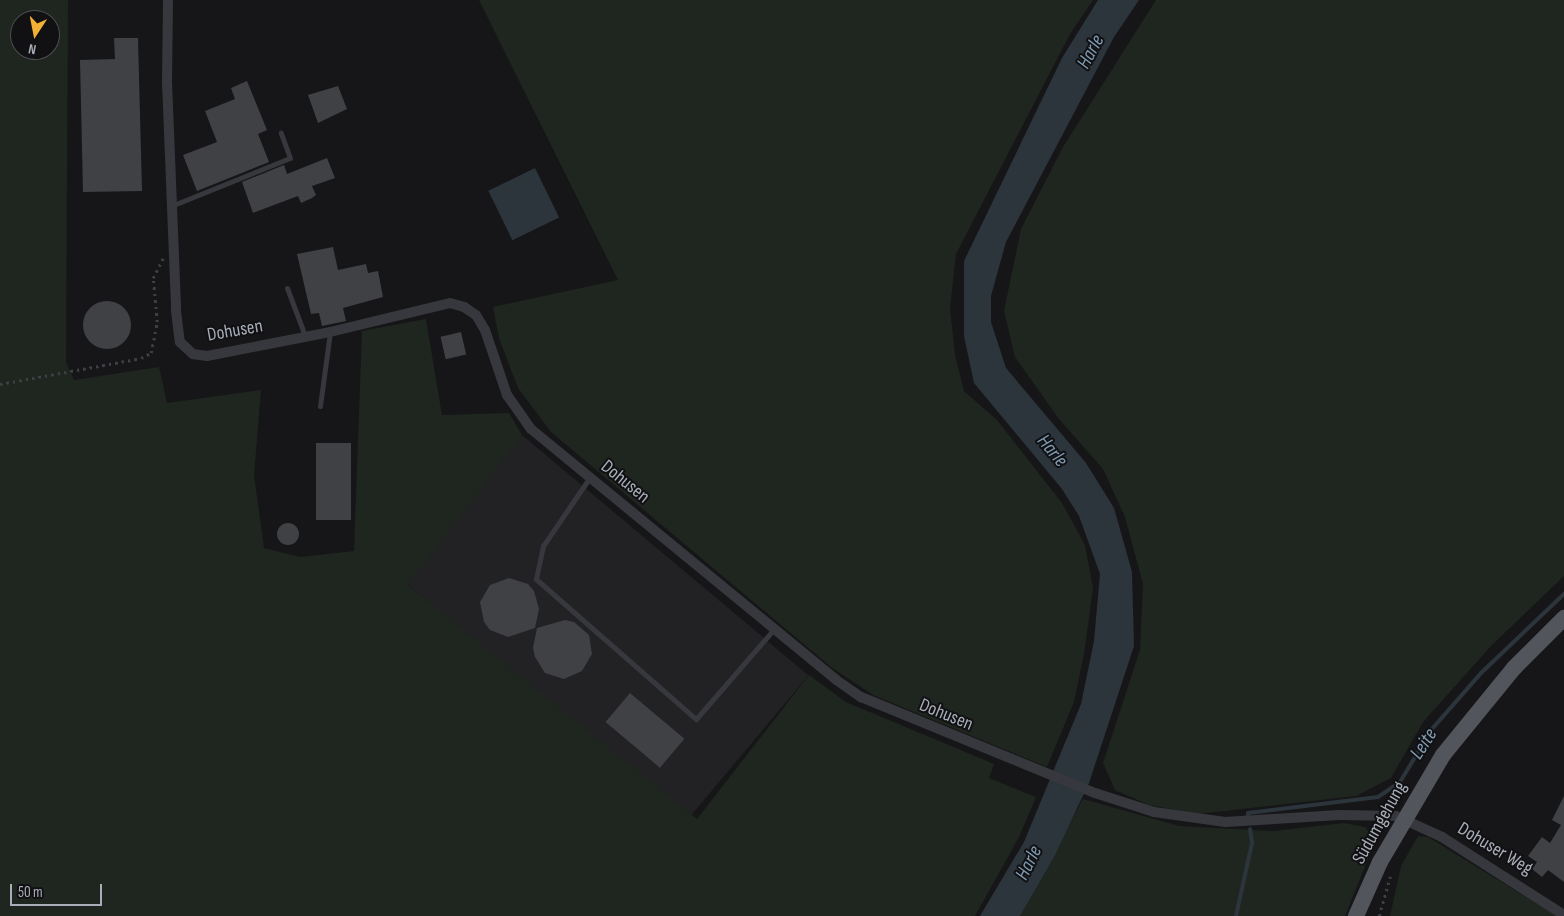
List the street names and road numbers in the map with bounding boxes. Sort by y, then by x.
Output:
street label: Dohusen [205,315,265,347]
street label: Dohusen [596,456,654,508]
street label: Dohusen [916,694,976,736]
street label: Südumgehung [1348,778,1412,868]
street label: Dohuser Weg [1453,818,1537,880]

